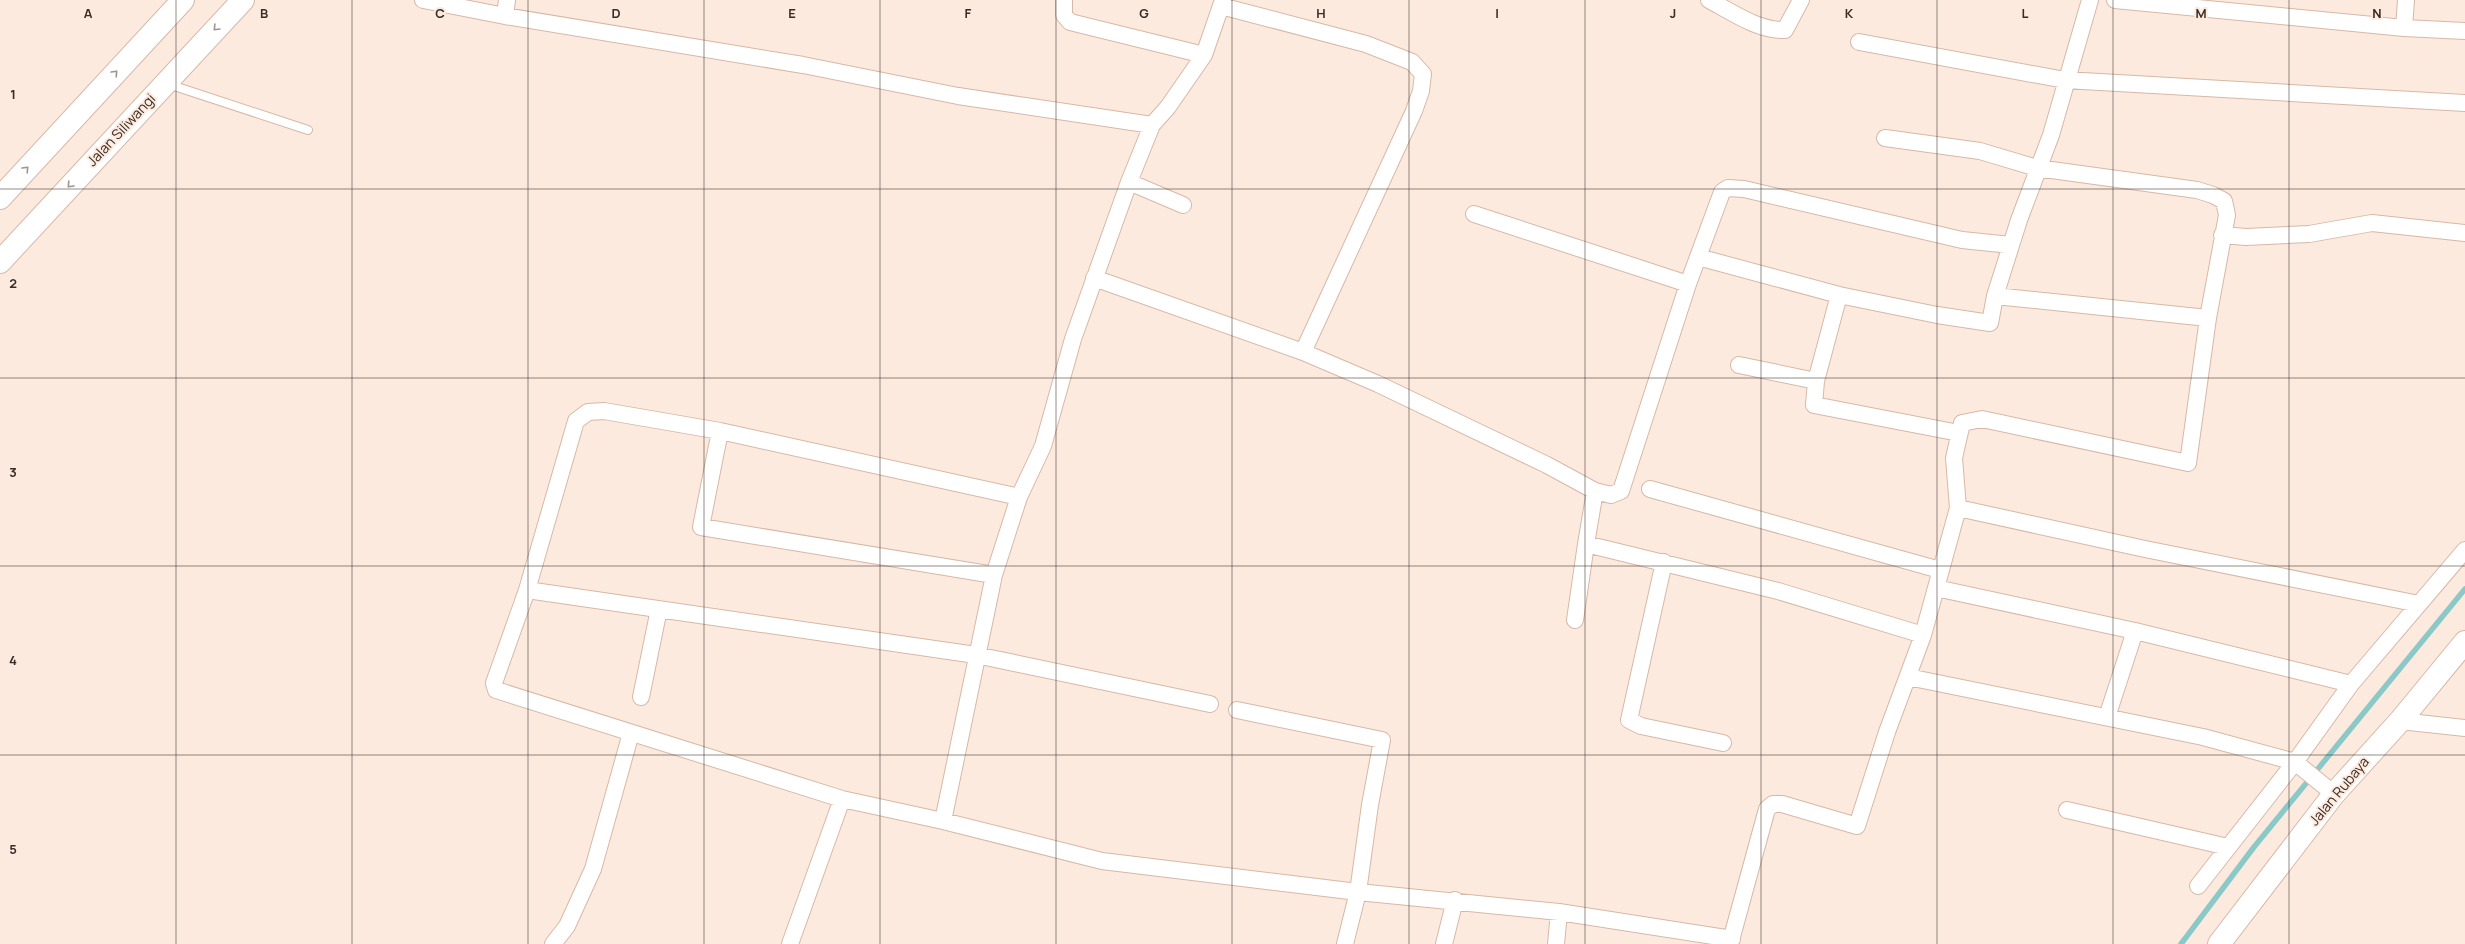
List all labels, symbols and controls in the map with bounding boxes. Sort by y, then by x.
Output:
text: A [84,4,93,22]
text: B [260,4,268,22]
text: C [435,4,445,22]
text: D [611,4,621,22]
text: E [788,4,796,22]
text: F [965,4,972,22]
text: G [1139,4,1149,22]
text: H [1316,4,1326,22]
text: I [1495,4,1499,22]
text: J [1670,4,1676,22]
text: K [1845,4,1854,22]
text: L [2022,4,2029,22]
text: M [2195,4,2207,22]
text: N [2372,4,2382,22]
one-way arrow [213,23,221,31]
one-way arrow [110,71,117,78]
text: 1 [10,85,16,103]
street label: Jalan Siliwangi [82,89,159,170]
one-way arrow [22,166,29,174]
one-way arrow [68,180,75,188]
text: 2 [9,274,17,292]
text: 3 [9,463,17,481]
text: 4 [9,651,17,669]
street label: Jalan Rubaya [2304,752,2373,829]
text: 5 [9,840,17,858]

